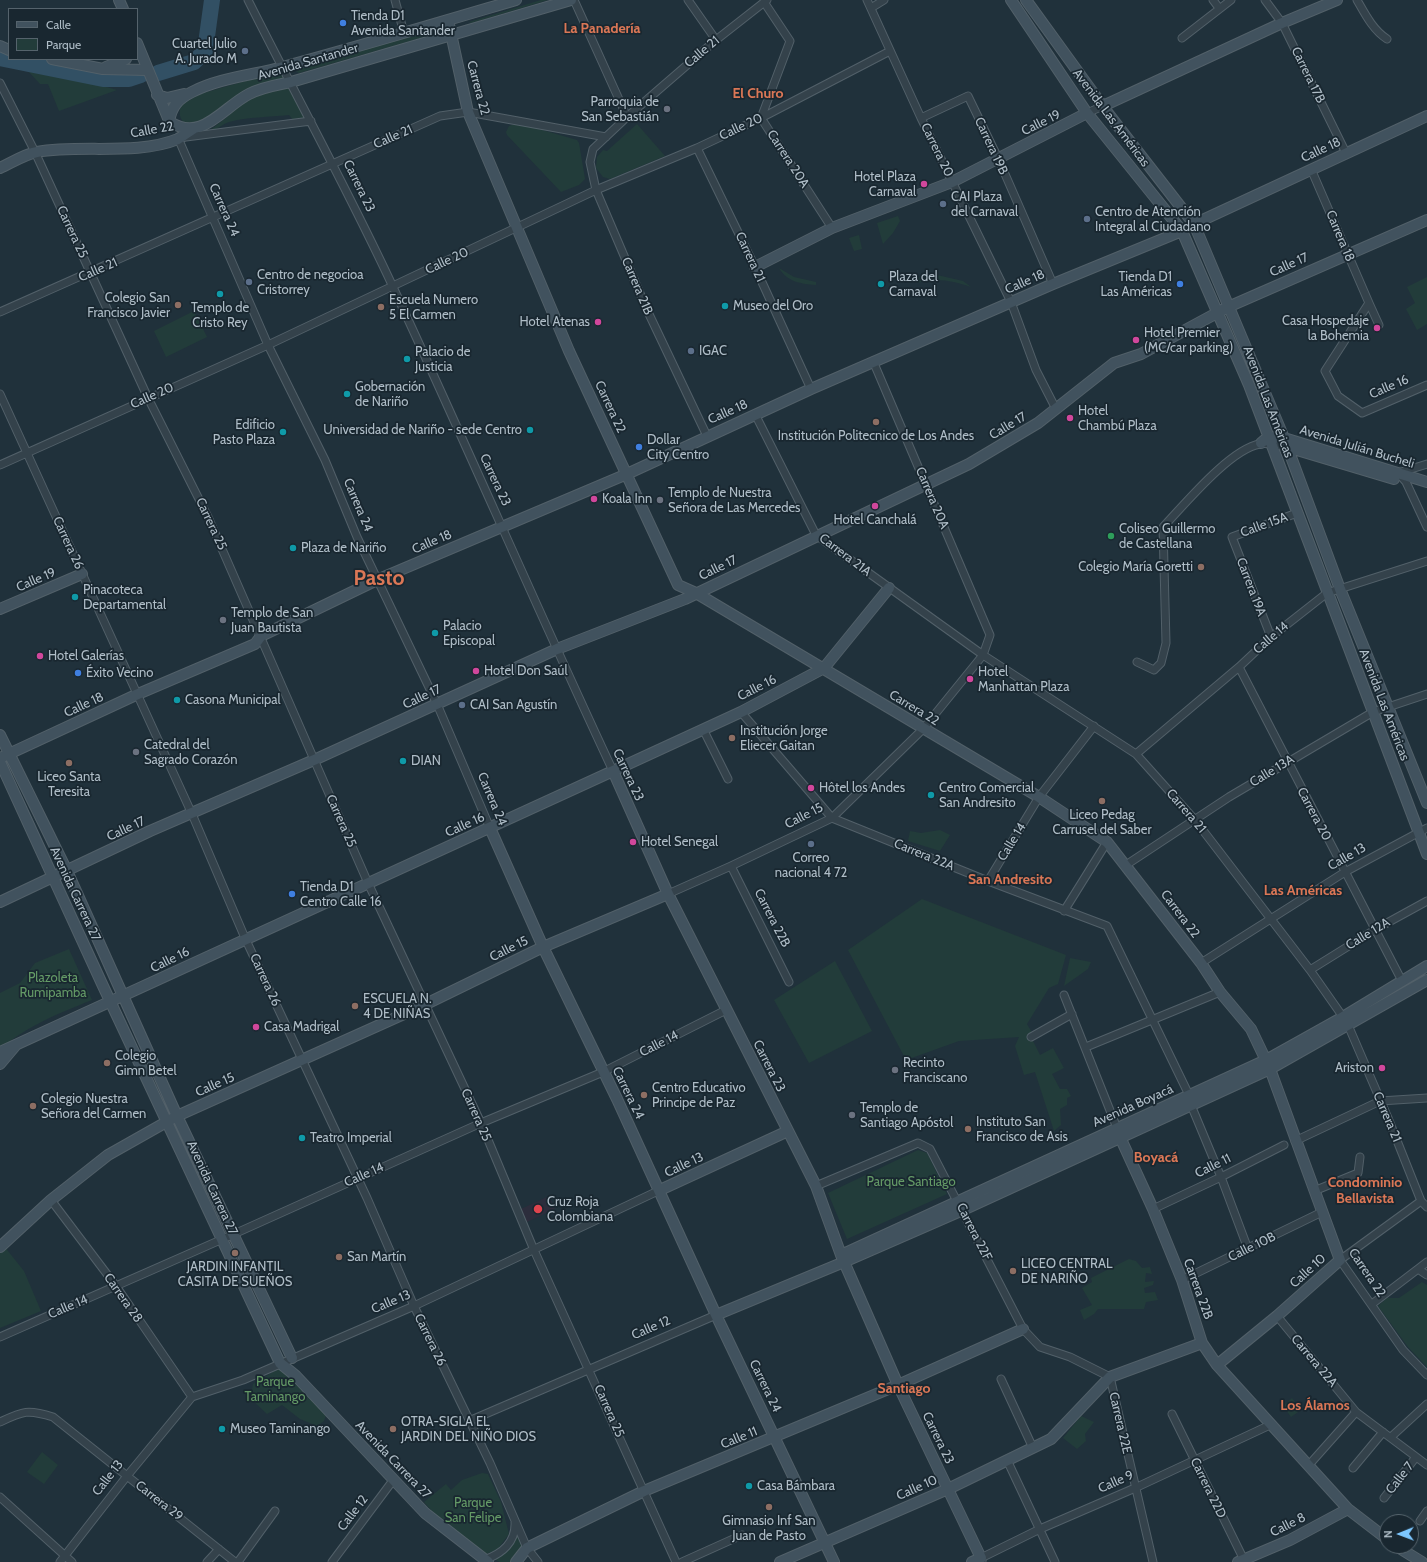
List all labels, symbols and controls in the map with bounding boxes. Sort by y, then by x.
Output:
legend [8,8,138,60]
place label: Tienda D1 Avenida Santander [351,8,455,39]
text: Calle [46,17,71,32]
marker: Tienda D1 Avenida Santander [338,18,348,28]
district label: La Panadería [563,21,641,37]
street label: Calle 21 [681,33,723,71]
place label: Cuartel Julio A. Jurado M [172,36,237,67]
text: Parque [46,37,81,52]
street label: Avenida Santander [256,40,360,84]
street label: Carrera 17B [1288,44,1328,106]
marker: Cuartel Julio A. Jurado M [240,46,250,56]
street label: Carrera 22 [463,59,493,117]
street label: Avenida Las Américas [1069,66,1153,170]
district label: El Churo [732,86,784,102]
place label: Parroquia de San Sebastián [581,94,659,125]
marker: Parroquia de San Sebastián [662,104,672,114]
street label: Calle 19 [1019,107,1063,139]
street label: Calle 20 [717,110,765,144]
street label: Carrera 19B [971,115,1011,177]
street label: Calle 22 [129,119,175,141]
street label: Carrera 20 [917,121,957,179]
street label: Calle 21 [371,122,415,152]
street label: Carrera 20A [764,127,812,191]
street label: Calle 18 [1299,134,1343,166]
street label: Carrera 23 [340,157,378,215]
place label: Hotel Plaza Carnaval [854,169,916,200]
marker: Hotel Plaza Carnaval [919,179,929,189]
street label: Carrera 24 [205,181,243,239]
place label: CAI Plaza del Carnaval [951,189,1018,220]
marker: CAI Plaza del Carnaval [938,199,948,209]
street label: Carrera 25 [53,203,91,261]
place label: Centro de Atención Integral al Ciudadano [1095,204,1211,235]
street label: Carrera 18 [1322,208,1358,264]
marker: Centro de Atención Integral al Ciudadano [1082,214,1092,224]
street label: Carrera 21 [732,230,768,284]
street label: Calle 20 [423,244,471,278]
street label: Calle 17 [1267,250,1311,280]
street label: Calle 21 [76,255,120,285]
street label: Carrera 21B [618,255,656,317]
street label: Calle 18 [1003,266,1047,298]
place label: Centro de negocioa Cristorrey [257,267,363,298]
place label: Plaza del Carnaval [889,269,938,300]
place label: Tienda D1 Las Américas [1100,269,1172,300]
marker: Centro de negocioa Cristorrey [244,277,254,287]
marker: Plaza del Carnaval [876,279,886,289]
marker: Tienda D1 Las Américas [1175,279,1185,289]
marker: Templo de Cristo Rey [215,289,225,299]
place label: Colegio San Francisco Javier [87,290,170,321]
place label: Escuela Numero 5 El Carmen [389,292,478,323]
place label: Museo del Oro [733,298,813,314]
marker: Colegio San Francisco Javier [173,300,183,310]
place label: Templo de Cristo Rey [191,300,249,331]
marker: Museo del Oro [720,301,730,311]
marker: Escuela Numero 5 El Carmen [376,302,386,312]
place label: Casa Hospedaje la Bohemia [1282,313,1369,344]
place label: Hotel Atenas [519,314,590,330]
marker: Hotel Atenas [593,317,603,327]
marker: Casa Hospedaje la Bohemia [1372,323,1382,333]
place label: Hotel Premier (MC/car parking) [1144,325,1233,356]
marker: Hotel Premier (MC/car parking) [1131,335,1141,345]
place label: IGAC [699,343,727,359]
place label: Palacio de Justicia [415,344,470,375]
street label: Avenida Las Américas [1240,344,1296,460]
marker: IGAC [686,346,696,356]
marker: Palacio de Justicia [402,354,412,364]
street label: Calle 16 [1367,372,1411,402]
street label: Carrera 22 [591,378,629,436]
place label: Gobernación de Nariño [355,379,425,410]
street label: Calle 20 [128,380,176,412]
marker: Gobernación de Nariño [342,389,352,399]
street label: Calle 18 [706,396,750,428]
place label: Hotel Chambú Plaza [1078,403,1157,434]
street label: Calle 17 [987,409,1029,443]
marker: Hotel Chambú Plaza [1065,413,1075,423]
place label: Edificio Pasto Plaza [213,417,275,448]
marker: Institución Politecnico de Los Andes [871,417,881,427]
place label: Universidad de Nariño - sede Centro [323,422,522,438]
street label: Avenida Julián Bucheli [1298,422,1416,472]
marker: Universidad de Nariño - sede Centro [525,425,535,435]
marker: Edificio Pasto Plaza [278,427,288,437]
place label: Institución Politecnico de Los Andes [778,428,974,444]
place label: Dollar City Centro [647,432,709,463]
marker: Dollar City Centro [634,442,644,452]
street label: Carrera 23 [476,451,514,509]
street label: Carrera 20A [912,465,952,531]
street label: Carrera 24 [340,476,376,534]
place label: Templo de Nuestra Señora de Las Mercedes [668,485,800,516]
place label: Koala Inn [602,491,652,507]
marker: Koala Inn [589,494,599,504]
street label: Carrera 25 [192,495,230,553]
marker: Templo de Nuestra Señora de Las Mercedes [655,495,665,505]
marker: Hotel Canchalá [870,501,880,511]
street label: Calle 15A [1238,509,1290,541]
place label: Hotel Canchalá [833,512,917,528]
street label: Carrera 26 [49,514,87,572]
place label: Coliseo Guillermo de Castellana [1119,521,1216,552]
street label: Calle 18 [410,527,454,557]
street label: Carrera 21A [816,530,874,580]
marker: Coliseo Guillermo de Castellana [1106,531,1116,541]
place label: Plaza de Nariño [301,540,386,556]
marker: Plaza de Nariño [288,543,298,553]
street label: Calle 17 [696,552,740,584]
street label: Carrera 19A [1233,556,1269,618]
place label: Colegio María Goretti [1078,559,1193,575]
marker: Colegio María Goretti [1196,562,1206,572]
street label: Calle 19 [14,565,58,595]
district label: Pasto [354,566,404,592]
place label: Pinacoteca Departamental [83,582,166,613]
marker: Pinacoteca Departamental [70,592,80,602]
place label: Templo de San Juan Bautista [231,605,313,636]
marker: Templo de San Juan Bautista [218,615,228,625]
place label: Palacio Episcopal [443,618,495,649]
street label: Calle 14 [1250,618,1292,658]
marker: Palacio Episcopal [430,628,440,638]
street label: Avenida Las Américas [1356,647,1412,763]
place label: Hotel Galerías [48,648,124,664]
marker: Hotel Galerías [35,651,45,661]
place label: Hotel Don Saúl [484,663,567,679]
place label: Hotel Manhattan Plaza [978,664,1069,695]
place label: Éxito Vecino [86,665,153,681]
marker: Hotel Don Saúl [471,666,481,676]
marker: Éxito Vecino [73,668,83,678]
street label: Calle 16 [735,672,779,704]
marker: Hotel Manhattan Plaza [965,674,975,684]
street label: Calle 17 [400,681,444,713]
street label: Carrera 22 [886,687,942,729]
street label: Calle 18 [62,689,106,721]
place label: Casona Municipal [185,692,281,708]
marker: Casona Municipal [172,695,182,705]
place label: CAI San Agustín [470,697,557,713]
marker: CAI San Agustín [457,700,467,710]
place label: Institución Jorge Eliecer Gaitan [740,723,828,754]
marker: Institución Jorge Eliecer Gaitan [727,733,737,743]
place label: Catedral del Sagrado Corazón [144,737,237,768]
street label: Carrera 23 [609,746,647,804]
marker: Catedral del Sagrado Corazón [131,747,141,757]
street label: Calle 13A [1247,752,1297,790]
place label: DIAN [411,753,441,769]
marker: DIAN [398,756,408,766]
marker: Liceo Santa Teresita [64,758,74,768]
place label: Liceo Santa Teresita [37,769,101,800]
street label: Carrera 24 [474,770,510,828]
place label: Hôtel los Andes [819,780,905,796]
place label: Centro Comercial San Andresito [939,780,1034,811]
marker: Hôtel los Andes [806,783,816,793]
street label: Carrera 20 [1293,785,1335,843]
street label: Carrera 21 [1163,786,1209,836]
marker: Centro Comercial San Andresito [926,790,936,800]
street label: Carrera 25 [322,792,360,850]
marker: Liceo Pedag Carrusel del Saber [1097,796,1107,806]
street label: Calle 15 [782,800,826,832]
place label: Liceo Pedag Carrusel del Saber [1053,807,1151,838]
street label: Calle 16 [443,809,487,841]
street label: Calle 17 [104,813,148,845]
street label: Calle 14 [994,820,1030,864]
place label: Hotel Senegal [641,834,718,850]
street label: Carrera 22A [892,836,956,874]
marker: Hotel Senegal [628,837,638,847]
marker: Correo nacional 4 72 [806,839,816,849]
street label: Calle 13 [1325,840,1369,874]
street label: Avenida Carrera 27 [46,844,104,944]
place label: Correo nacional 4 72 [775,850,847,881]
district label: San Andresito [968,872,1052,888]
place label: Tienda D1 Centro Calle 16 [300,879,382,910]
district label: Las Américas [1264,883,1342,899]
street label: Carrera 22B [751,886,793,950]
street label: Carrera 22 [1157,887,1203,941]
marker: Tienda D1 Centro Calle 16 [287,889,297,899]
street label: Calle 12A [1343,915,1393,953]
street label: Calle 15 [487,933,531,965]
street label: Calle 16 [148,944,192,976]
street label: Carrera 26 [246,951,284,1009]
park label: Plazoleta Rumipamba [20,970,86,1001]
place label: ESCUELA N. 4 DE NIÑAS [363,991,432,1022]
marker: ESCUELA N. 4 DE NIÑAS [350,1001,360,1011]
place label: Casa Madrigal [264,1019,339,1035]
marker: Casa Madrigal [251,1022,261,1032]
street label: Calle 14 [637,1028,681,1060]
street label: Carrera 23 [749,1038,789,1094]
place label: Colegio Gimn Betel [115,1048,176,1079]
place label: Recinto Franciscano [903,1055,967,1086]
marker: Colegio Gimn Betel [102,1058,112,1068]
place label: Ariston [1335,1060,1374,1076]
marker: Ariston [1377,1063,1387,1073]
street label: Carrera 24 [609,1064,647,1122]
marker: Recinto Franciscano [890,1065,900,1075]
street label: Calle 15 [193,1070,237,1100]
place label: Centro Educativo Principe de Paz [652,1080,746,1111]
street label: Avenida Boyacá [1090,1081,1176,1131]
street label: Carrera 25 [457,1086,495,1144]
street label: Carrera 21 [1369,1089,1405,1145]
marker: Centro Educativo Principe de Paz [639,1090,649,1100]
place label: Colegio Nuestra Señora del Carmen [41,1091,146,1122]
place label: Templo de Santiago Apóstol [860,1100,953,1131]
marker: Colegio Nuestra Señora del Carmen [28,1101,38,1111]
marker: Templo de Santiago Apóstol [847,1110,857,1120]
place label: Instituto San Francisco de Asis [976,1114,1068,1145]
marker: Instituto San Francisco de Asis [963,1124,973,1134]
place label: Teatro Imperial [310,1130,392,1146]
marker: Teatro Imperial [297,1133,307,1143]
street label: Avenida Carrera 27 [183,1138,241,1238]
street label: Calle 13 [662,1149,706,1181]
district label: Boyacá [1134,1150,1178,1166]
street label: Calle 11 [1192,1151,1234,1181]
street label: Calle 14 [342,1159,386,1191]
park label: Parque Santiago [866,1174,956,1190]
district label: Condominio Bellavista [1328,1175,1402,1208]
place label: Cruz Roja Colombiana [547,1194,613,1225]
street label: Carrera 22F [953,1201,995,1263]
marker: Cruz Roja Colombiana [532,1203,544,1215]
street label: Calle 10B [1226,1229,1278,1265]
street label: Carrera 22 [1345,1246,1389,1300]
marker: JARDIN INFANTIL CASITA DE SUEÑOS [230,1248,240,1258]
place label: San Martín [347,1249,406,1265]
street label: Calle 10 [1287,1251,1329,1291]
marker: San Martín [334,1252,344,1262]
place label: LICEO CENTRAL DE NARIÑO [1021,1256,1112,1287]
street label: Carrera 22B [1180,1256,1216,1322]
place label: JARDIN INFANTIL CASITA DE SUEÑOS [178,1259,292,1290]
marker: LICEO CENTRAL DE NARIÑO [1008,1266,1018,1276]
street label: Carrera 28 [100,1270,146,1326]
street label: Calle 13 [369,1287,413,1317]
street label: Calle 14 [46,1292,90,1322]
street label: Carrera 26 [411,1311,449,1369]
street label: Calle 12 [629,1313,673,1343]
street label: Carrera 22A [1288,1332,1340,1390]
street label: Carrera 24 [746,1357,784,1415]
park label: Parque Taminango [245,1374,305,1405]
district label: Santiago [878,1381,930,1397]
street label: Carrera 25 [590,1382,628,1440]
street label: Carrera 22E [1105,1391,1135,1455]
district label: Los Álamos [1280,1398,1350,1414]
street label: Carrera 23 [919,1409,957,1467]
place label: OTRA-SIGLA EL JARDIN DEL NIÑO DIOS [401,1414,536,1445]
street label: Avenida Carrera 27 [352,1418,434,1502]
place label: Museo Taminango [230,1421,330,1437]
marker: Museo Taminango [217,1424,227,1434]
marker: OTRA-SIGLA EL JARDIN DEL NIÑO DIOS [388,1424,398,1434]
street label: Calle 11 [718,1424,760,1452]
street label: Carrera 22D [1187,1455,1229,1521]
street label: Calle 13 [89,1457,127,1499]
street label: Calle 7 [1383,1459,1417,1497]
street label: Calle 9 [1096,1467,1136,1497]
street label: Calle 10 [894,1472,940,1504]
street label: Carrera 29 [132,1478,186,1524]
place label: Casa Bámbara [757,1478,835,1494]
marker: Casa Bámbara [744,1481,754,1491]
street label: Calle 12 [334,1492,372,1534]
park label: Parque San Felipe [445,1495,501,1526]
marker: Gimnasio Inf San Juan de Pasto [764,1502,774,1512]
street label: Calle 8 [1268,1510,1308,1540]
place label: Gimnasio Inf San Juan de Pasto [722,1513,816,1544]
north arrow [1379,1514,1419,1554]
text: N [1381,1530,1395,1538]

